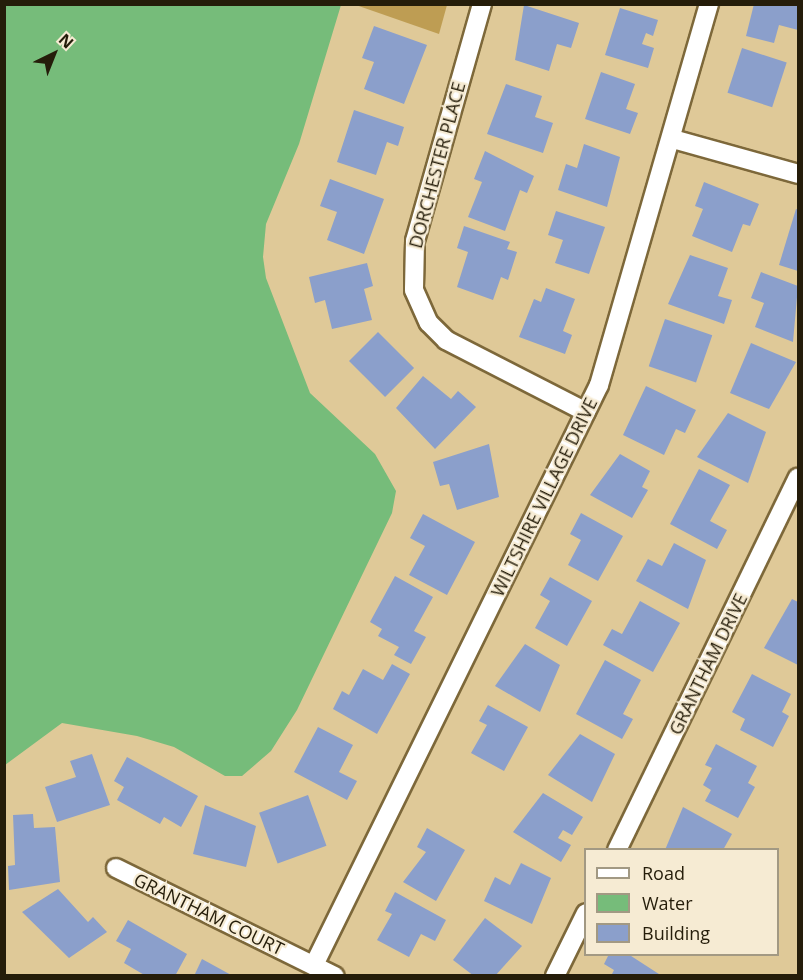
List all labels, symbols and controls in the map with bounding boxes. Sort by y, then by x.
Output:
north arrow [24,24,84,84]
text: N [54,28,79,53]
street label: DORCHESTER PLACE [404,79,470,251]
street label: WILTSHIRE VILLAGE DRIVE [486,394,602,600]
street label: GRANTHAM DRIVE [664,590,752,738]
legend [584,848,779,956]
text: Road [642,861,685,885]
street label: GRANTHAM COURT [131,868,287,960]
text: Water [642,891,693,915]
text: Building [642,921,710,945]

